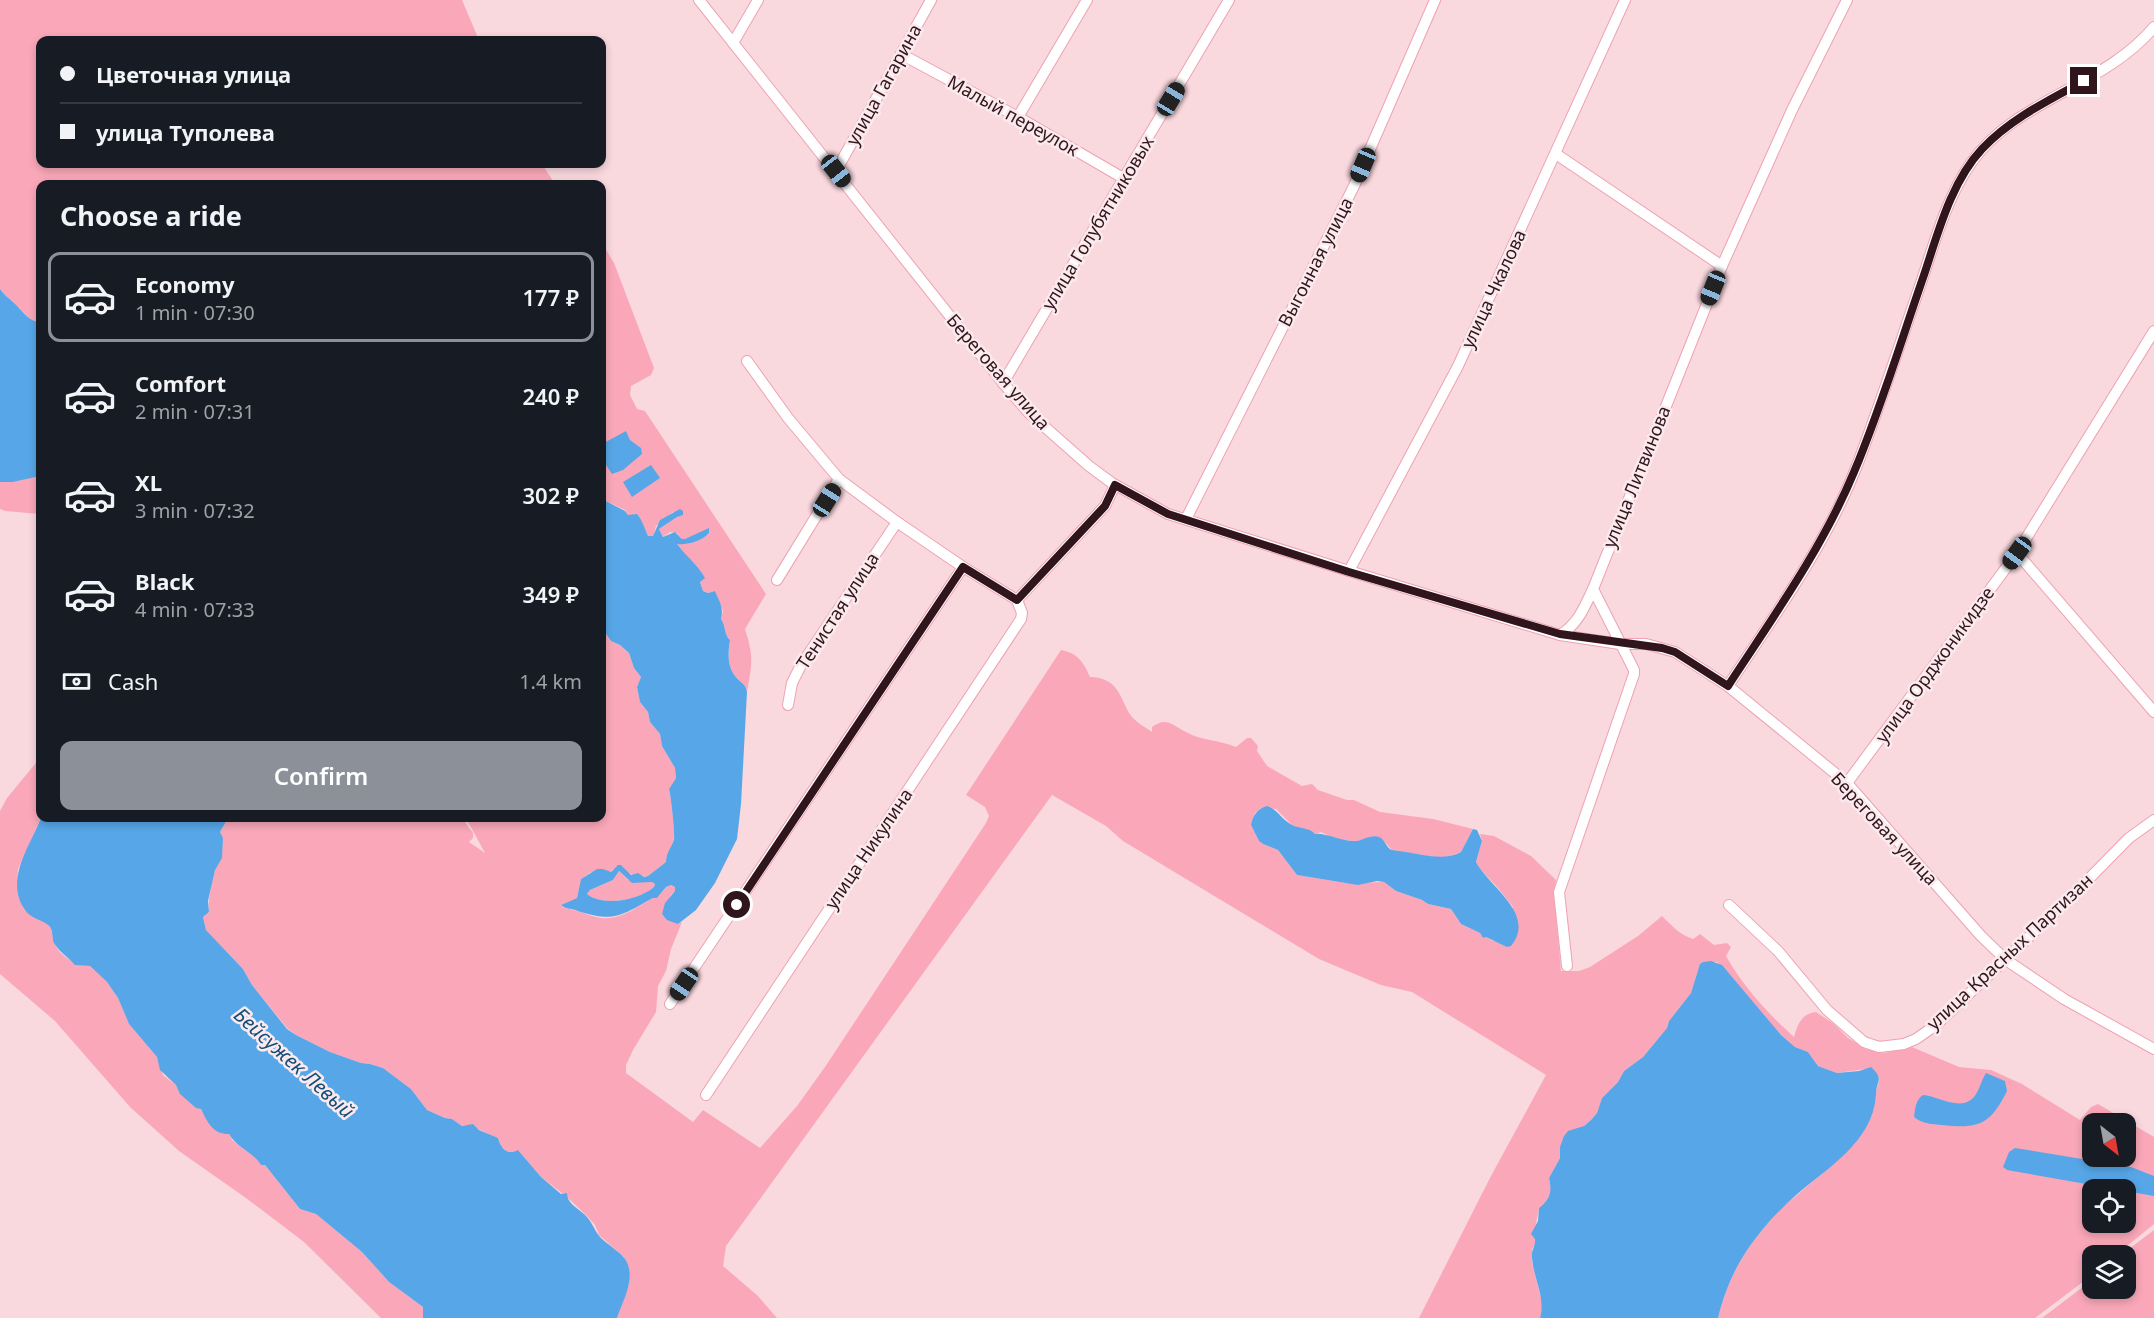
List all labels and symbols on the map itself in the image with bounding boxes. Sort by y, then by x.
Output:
street label: улица Гагарина [840,20,926,149]
route end [2070,67,2097,94]
street label: Малый переулок [944,69,1084,161]
car [1154,79,1188,119]
street label: улица Голубятниковых [1036,130,1159,314]
car [1348,145,1378,185]
car [818,151,854,191]
street label: Выгонная улица [1272,193,1358,330]
street label: улица Чкалова [1455,225,1531,352]
car [1698,268,1728,308]
street label: Береговая улица [942,308,1056,434]
street label: улица Литвинова [1597,402,1675,551]
car [810,480,844,520]
car [1999,533,2035,573]
street label: Тенистая улица [790,547,884,674]
street label: улица Орджоникидзе [1869,581,1999,747]
street label: Береговая улица [1826,767,1943,890]
street label: улица Никулина [819,783,918,914]
street label: улица Красных Партизан [1921,868,2097,1035]
route start [723,891,750,918]
car [666,964,702,1004]
water label: Бейсужек Левый [228,1001,360,1124]
north arrow [2082,1113,2136,1167]

